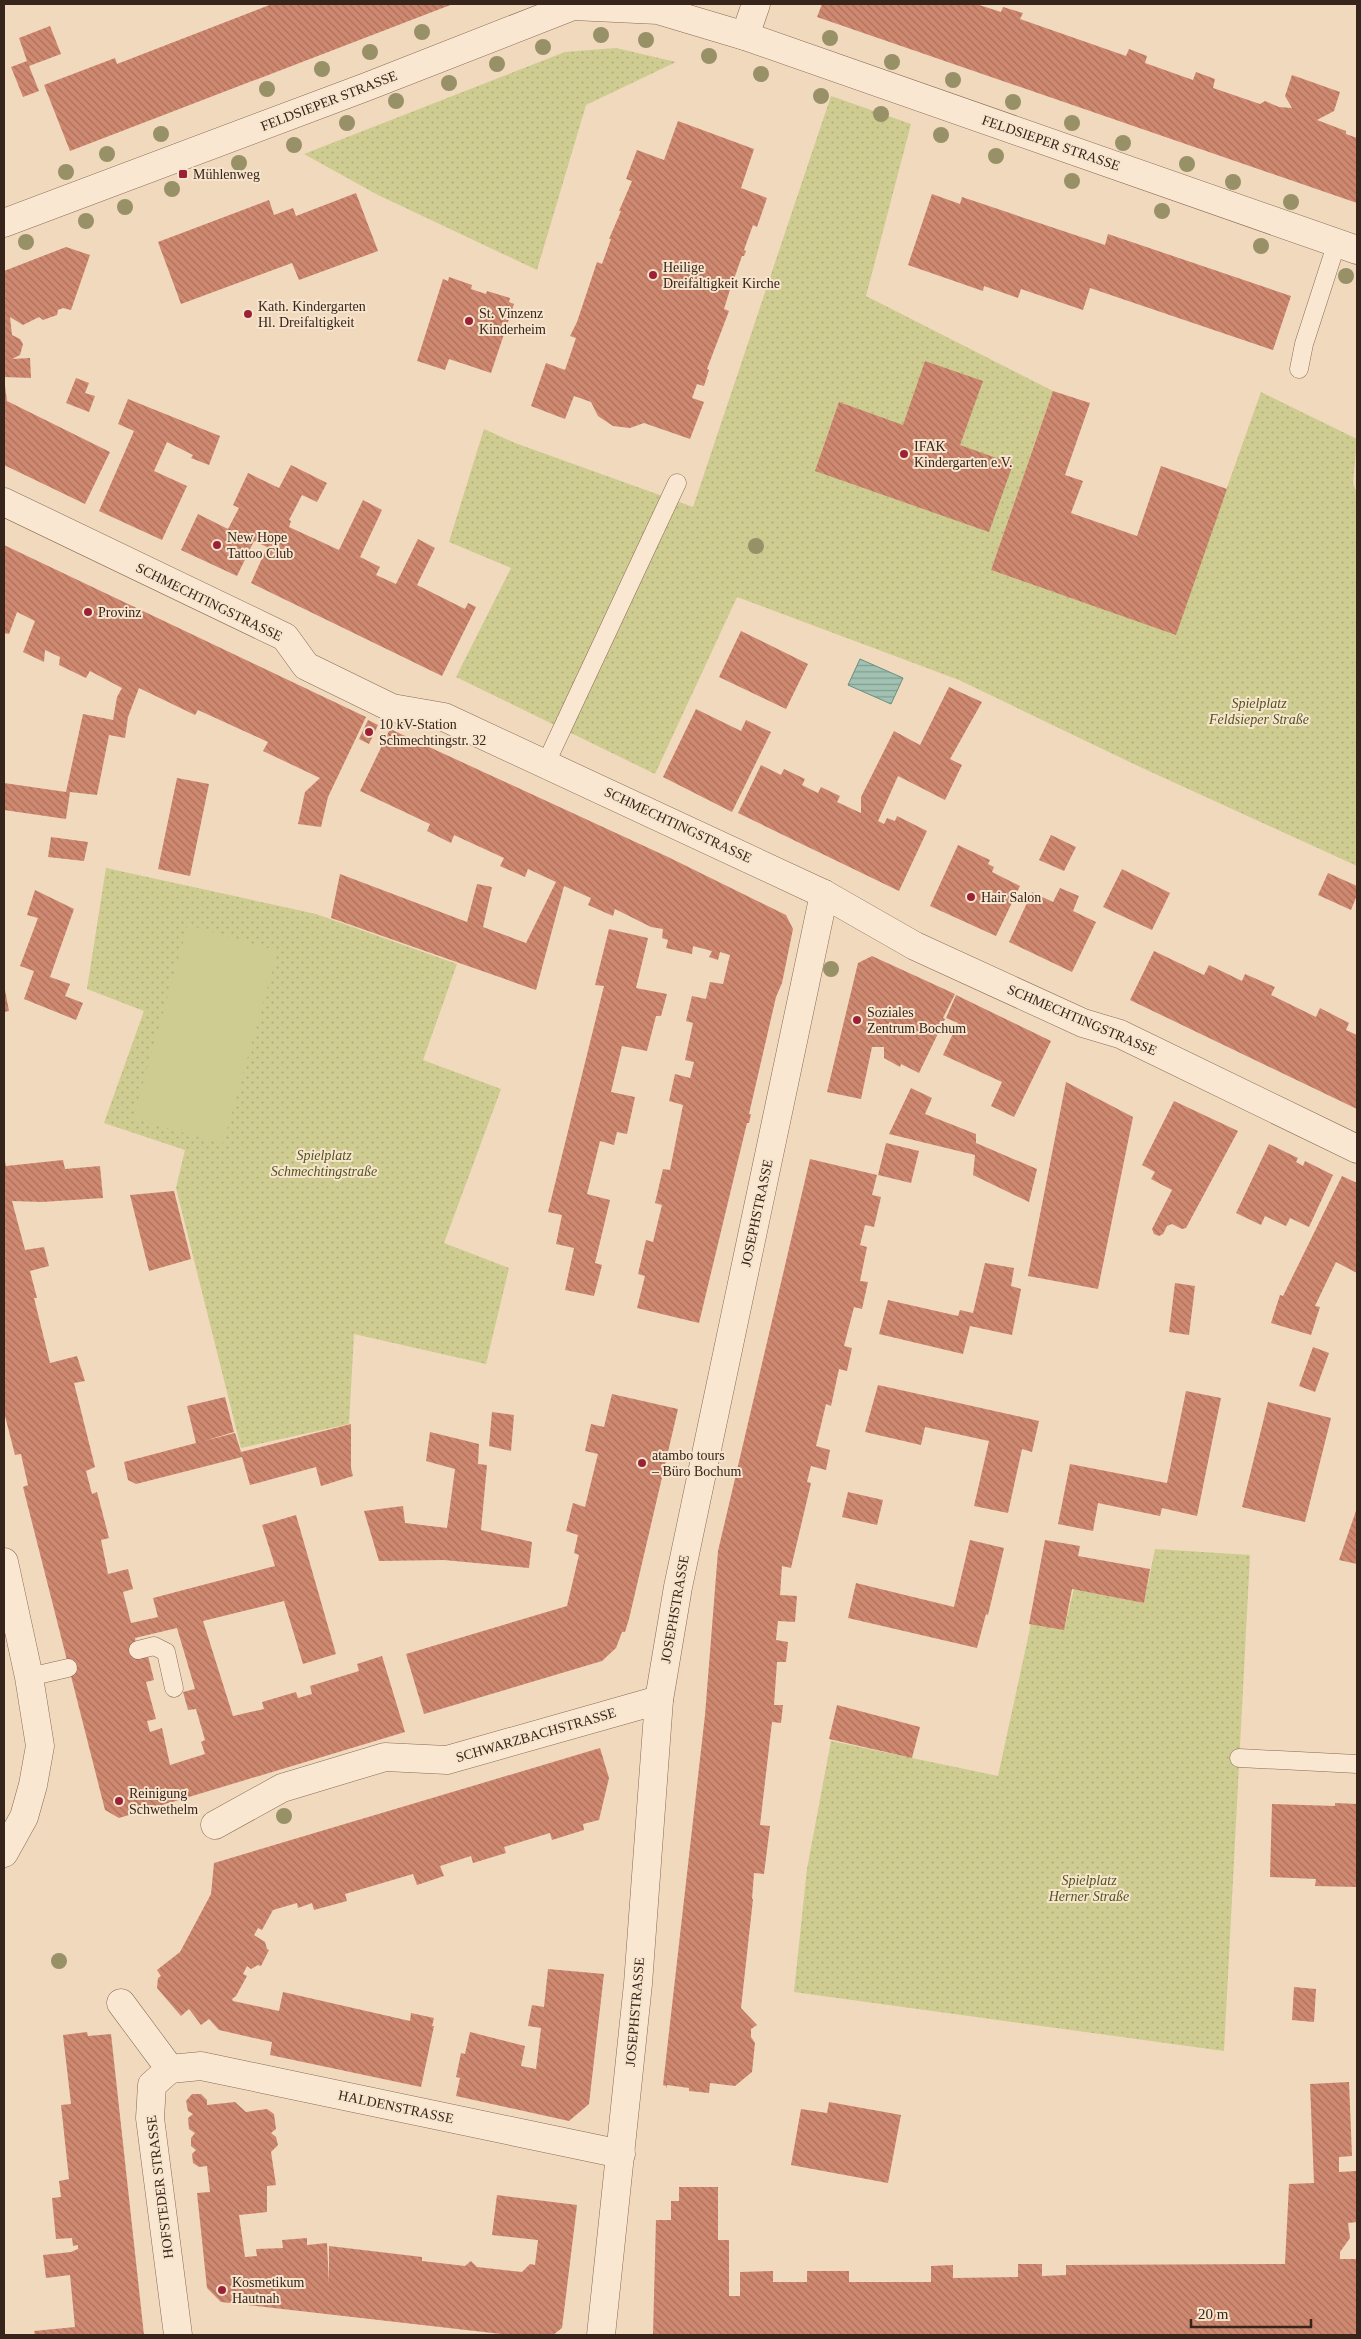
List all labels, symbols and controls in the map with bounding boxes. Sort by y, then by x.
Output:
street label: FELDSIEPER STRASSE [259,68,399,134]
street label: FELDSIEPER STRASSE [980,112,1122,174]
place label: Mühlenweg [193,167,260,182]
marker: Mühlenweg [177,168,189,180]
place label: Heilige Dreifaltigkeit Kirche [663,260,780,291]
marker: Heilige Dreifaltigkeit Kirche [647,269,659,281]
place label: Kath. Kindergarten Hl. Dreifaltigkeit [258,299,366,330]
place label: St. Vinzenz Kinderheim [479,306,546,337]
marker: Kath. Kindergarten Hl. Dreifaltigkeit [242,308,254,320]
marker: St. Vinzenz Kinderheim [463,315,475,327]
place label: IFAK Kindergarten e.V. [914,439,1013,470]
marker: IFAK Kindergarten e.V. [898,448,910,460]
place label: New Hope Tattoo Club [227,530,293,561]
marker: New Hope Tattoo Club [211,539,223,551]
street label: SCHMECHTINGSTRASSE [133,560,285,644]
place label: Provinz [98,605,142,620]
marker: Provinz [82,606,94,618]
park label: Spielplatz Feldsieper Straße [1208,696,1309,727]
place label: 10 kV-Station Schmechtingstr. 32 [379,717,486,748]
marker: 10 kV-Station Schmechtingstr. 32 [363,726,375,738]
street label: SCHMECHTINGSTRASSE [602,784,754,866]
place label: Hair Salon [981,890,1041,905]
marker: Hair Salon [965,891,977,903]
street label: SCHMECHTINGSTRASSE [1005,982,1159,1058]
place label: Soziales Zentrum Bochum [867,1005,966,1036]
marker: Soziales Zentrum Bochum [851,1014,863,1026]
park label: Spielplatz Schmechtingstraße [271,1148,377,1179]
street label: JOSEPHSTRASSE [738,1158,776,1268]
place label: atambo tours – Büro Bochum [651,1448,742,1479]
marker: atambo tours – Büro Bochum [636,1457,648,1469]
street label: JOSEPHSTRASSE [658,1554,692,1664]
street label: SCHWARZBACHSTRASSE [454,1705,618,1765]
place label: Reinigung Schwethelm [129,1786,198,1817]
marker: Reinigung Schwethelm [113,1795,125,1807]
park label: Spielplatz Herner Straße [1048,1873,1129,1904]
street label: JOSEPHSTRASSE [623,1957,647,2067]
street label: HALDENSTRASSE [337,2087,455,2127]
street label: HOFSTEDER STRASSE [144,2114,176,2260]
place label: Kosmetikum Hautnah [232,2275,304,2306]
marker: Kosmetikum Hautnah [216,2284,228,2296]
scale bar [1191,2296,1311,2328]
text: 20 m [1198,2306,1229,2322]

